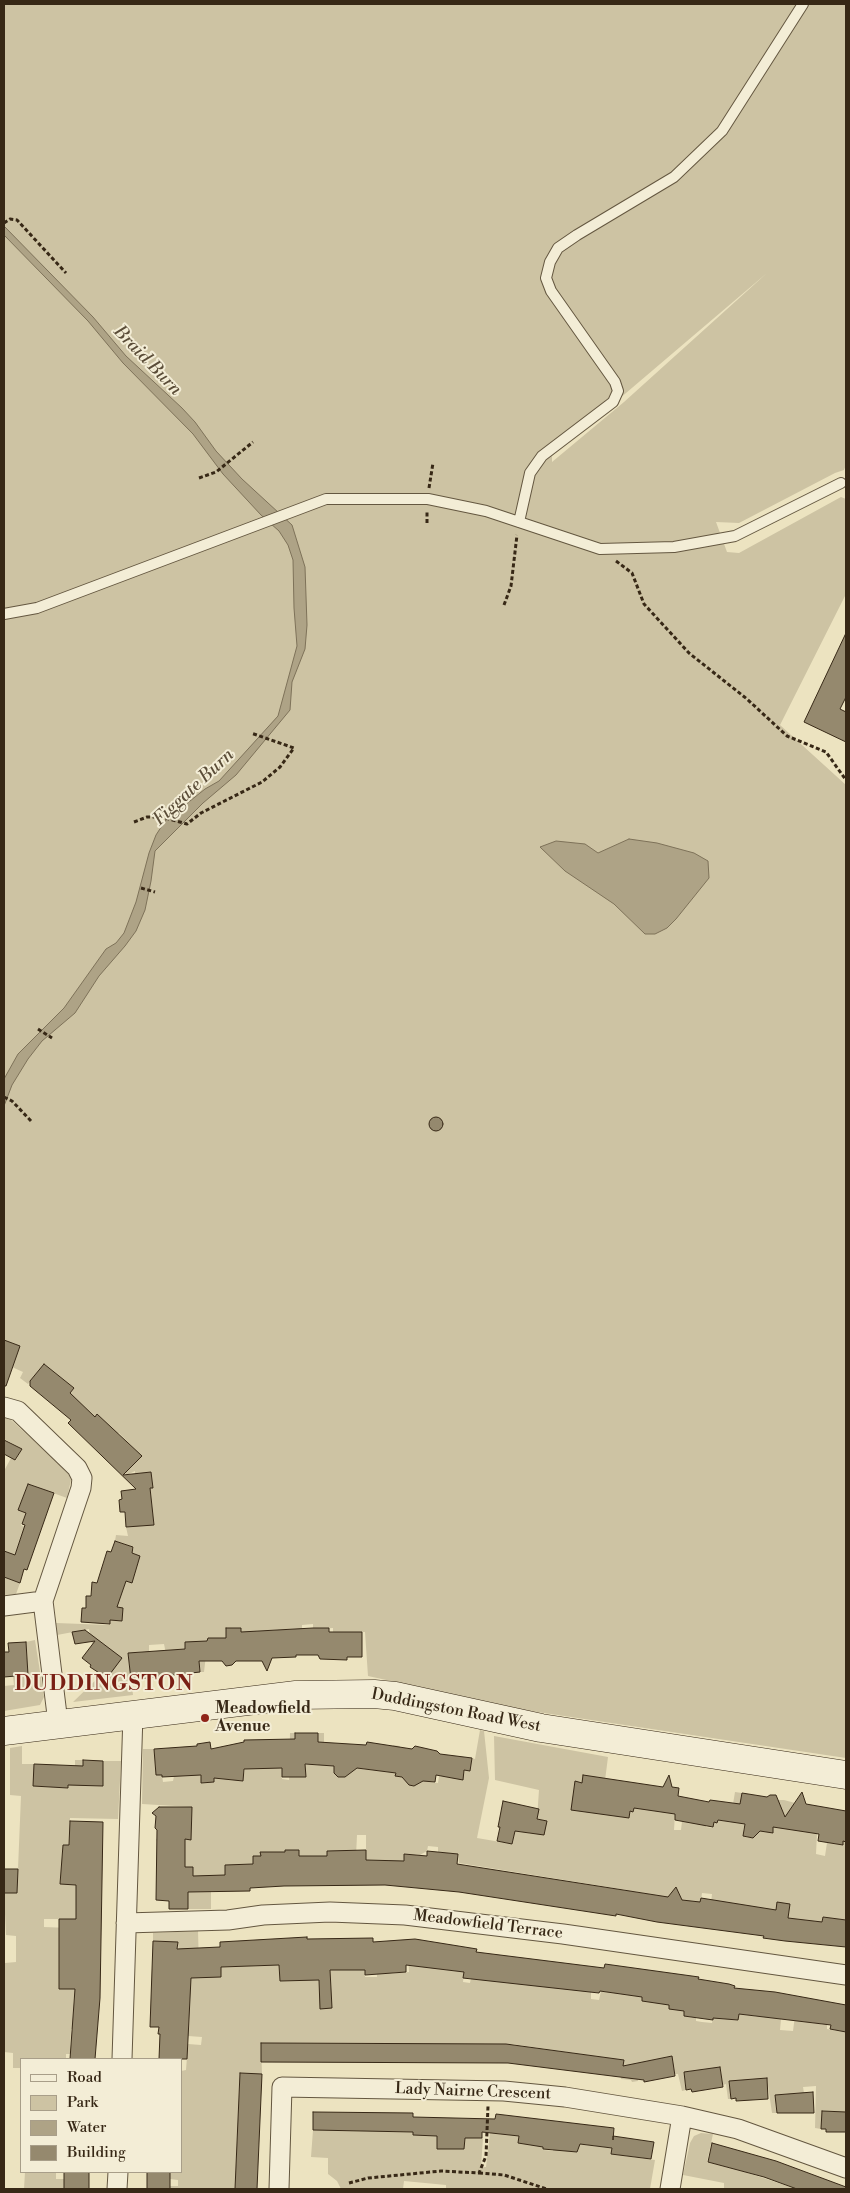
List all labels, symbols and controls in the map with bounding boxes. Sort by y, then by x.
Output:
water label: Braid Burn [108,321,186,401]
water label: Figgate Burn [149,745,239,831]
district label: DUDDINGSTON [13,1672,195,1698]
street label: Duddingston Road West [370,1685,542,1737]
place label: Meadowfield Avenue [215,1699,311,1737]
marker: Meadowfield Avenue [199,1712,211,1724]
street label: Meadowfield Terrace [412,1906,564,1944]
legend [20,2058,182,2173]
text: Road [67,2068,102,2087]
street label: Lady Nairne Crescent [395,2080,551,2104]
text: Park [67,2093,98,2112]
text: Water [67,2118,106,2137]
text: Building [67,2143,126,2162]

